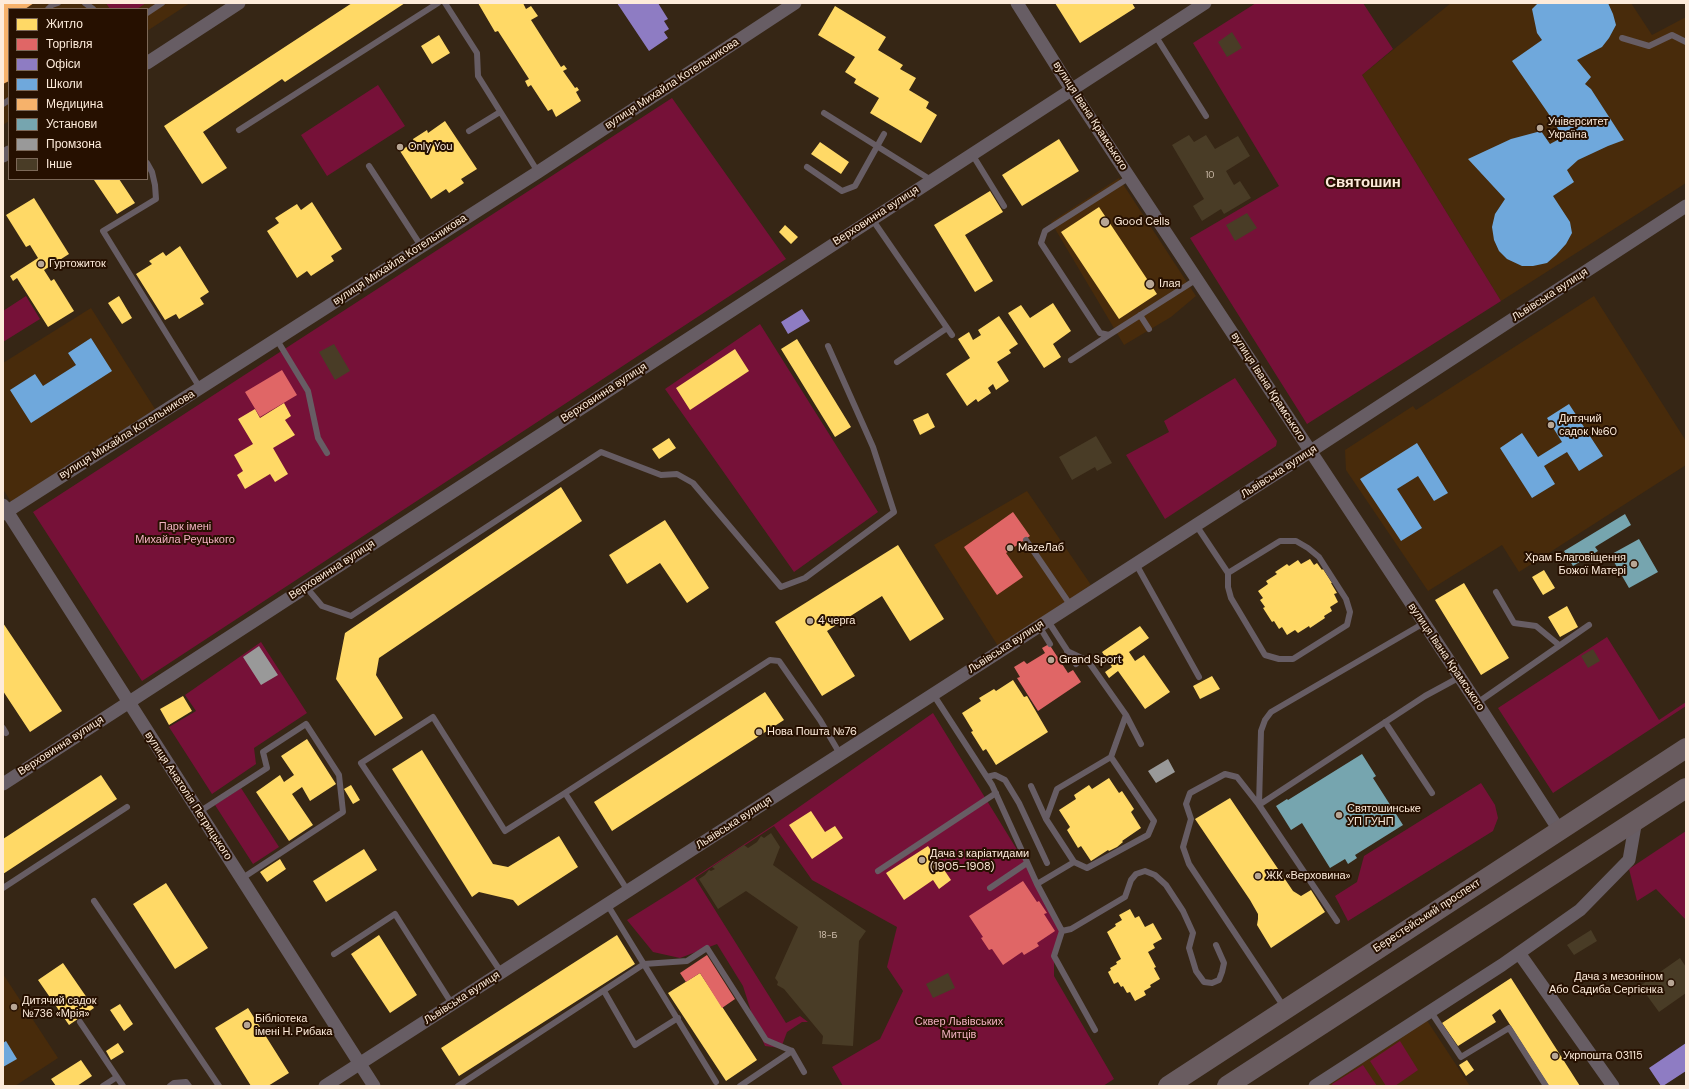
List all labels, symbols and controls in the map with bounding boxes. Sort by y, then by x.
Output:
legend [8,8,148,180]
text: Житло [46,16,83,32]
text: Торгівля [46,36,92,52]
street label: вулиця Михайла Котельникова [602,36,742,132]
text: Офіси [46,56,81,72]
street label: вулиця Івана Крамського [1050,59,1130,173]
text: Школи [46,76,83,92]
text: Медицина [46,96,103,112]
place label: Університет Україна [1548,115,1608,141]
text: Установи [46,116,97,132]
marker: Університет Україна [1535,123,1545,133]
text: Промзона [46,136,101,152]
place label: Only You [408,140,453,154]
marker: Only You [395,142,405,152]
text: Інше [46,156,72,172]
house number: 10 [1206,171,1214,181]
district label: Святошин [1325,174,1401,192]
street label: Верховинна вулиця [831,183,921,249]
street label: вулиця Михайла Котельникова [330,212,470,308]
place label: Good Cells [1114,215,1170,229]
marker: Good Cells [1099,216,1111,228]
place label: Гуртожиток [49,257,106,271]
marker: Гуртожиток [36,259,46,269]
street label: Львівська вулиця [1510,266,1590,324]
place label: Ілая [1159,277,1181,291]
marker: Ілая [1144,278,1156,290]
street label: вулиця Івана Крамського [1228,330,1308,444]
street label: Верховинна вулиця [559,360,649,426]
street label: вулиця Михайла Котельникова [57,388,197,482]
place label: Дитячий садок №60 [1559,412,1617,438]
marker: Дитячий садок №60 [1546,420,1556,430]
street label: Львівська вулиця [1239,443,1319,501]
park label: Парк імені Михайла Реуцького [135,520,235,546]
street label: Верховинна вулиця [287,537,377,603]
place label: MazeЛаб [1018,541,1064,555]
marker: MazeЛаб [1005,543,1015,553]
place label: Храм Благовіщення Божої Матері [1525,551,1626,577]
marker: Храм Благовіщення Божої Матері [1629,559,1639,569]
street label: вулиця Івана Крамського [1405,601,1487,713]
place label: 4 черга [818,614,855,628]
marker: 4 черга [805,616,815,626]
street label: Львівська вулиця [966,618,1046,676]
place label: Grand Sport [1059,653,1122,667]
marker: Grand Sport [1046,655,1056,665]
street label: Верховинна вулиця [16,713,106,779]
place label: Нова Пошта №76 [767,725,857,739]
marker: Нова Пошта №76 [754,727,764,737]
street label: вулиця Анатолія Петрицького [142,729,234,863]
street label: Львівська вулиця [694,794,774,852]
place label: Святошинське УП ГУНП [1347,802,1421,828]
marker: Святошинське УП ГУНП [1334,810,1344,820]
place label: Дача з каріатидами (1905–1908) [930,847,1029,873]
marker: Дача з каріатидами (1905–1908) [917,855,927,865]
place label: ЖК «Верховина» [1266,869,1351,883]
marker: ЖК «Верховина» [1253,871,1263,881]
street label: Берестейський проспект [1371,876,1483,956]
house number: 18-Б [818,931,838,941]
street label: Львівська вулиця [422,969,502,1027]
place label: Дача з мезоніном Або Садиба Сергієнка [1549,970,1663,996]
marker: Дача з мезоніном Або Садиба Сергієнка [1666,978,1676,988]
place label: Дитячий садок №736 «Мрія» [22,994,97,1020]
marker: Дитячий садок №736 «Мрія» [9,1002,19,1012]
place label: Бібліотека імені Н. Рибака [255,1012,332,1038]
park label: Сквер Львівських Митців [915,1015,1003,1041]
marker: Бібліотека імені Н. Рибака [242,1020,252,1030]
place label: Укрпошта 03115 [1563,1049,1643,1063]
marker: Укрпошта 03115 [1550,1051,1560,1061]

